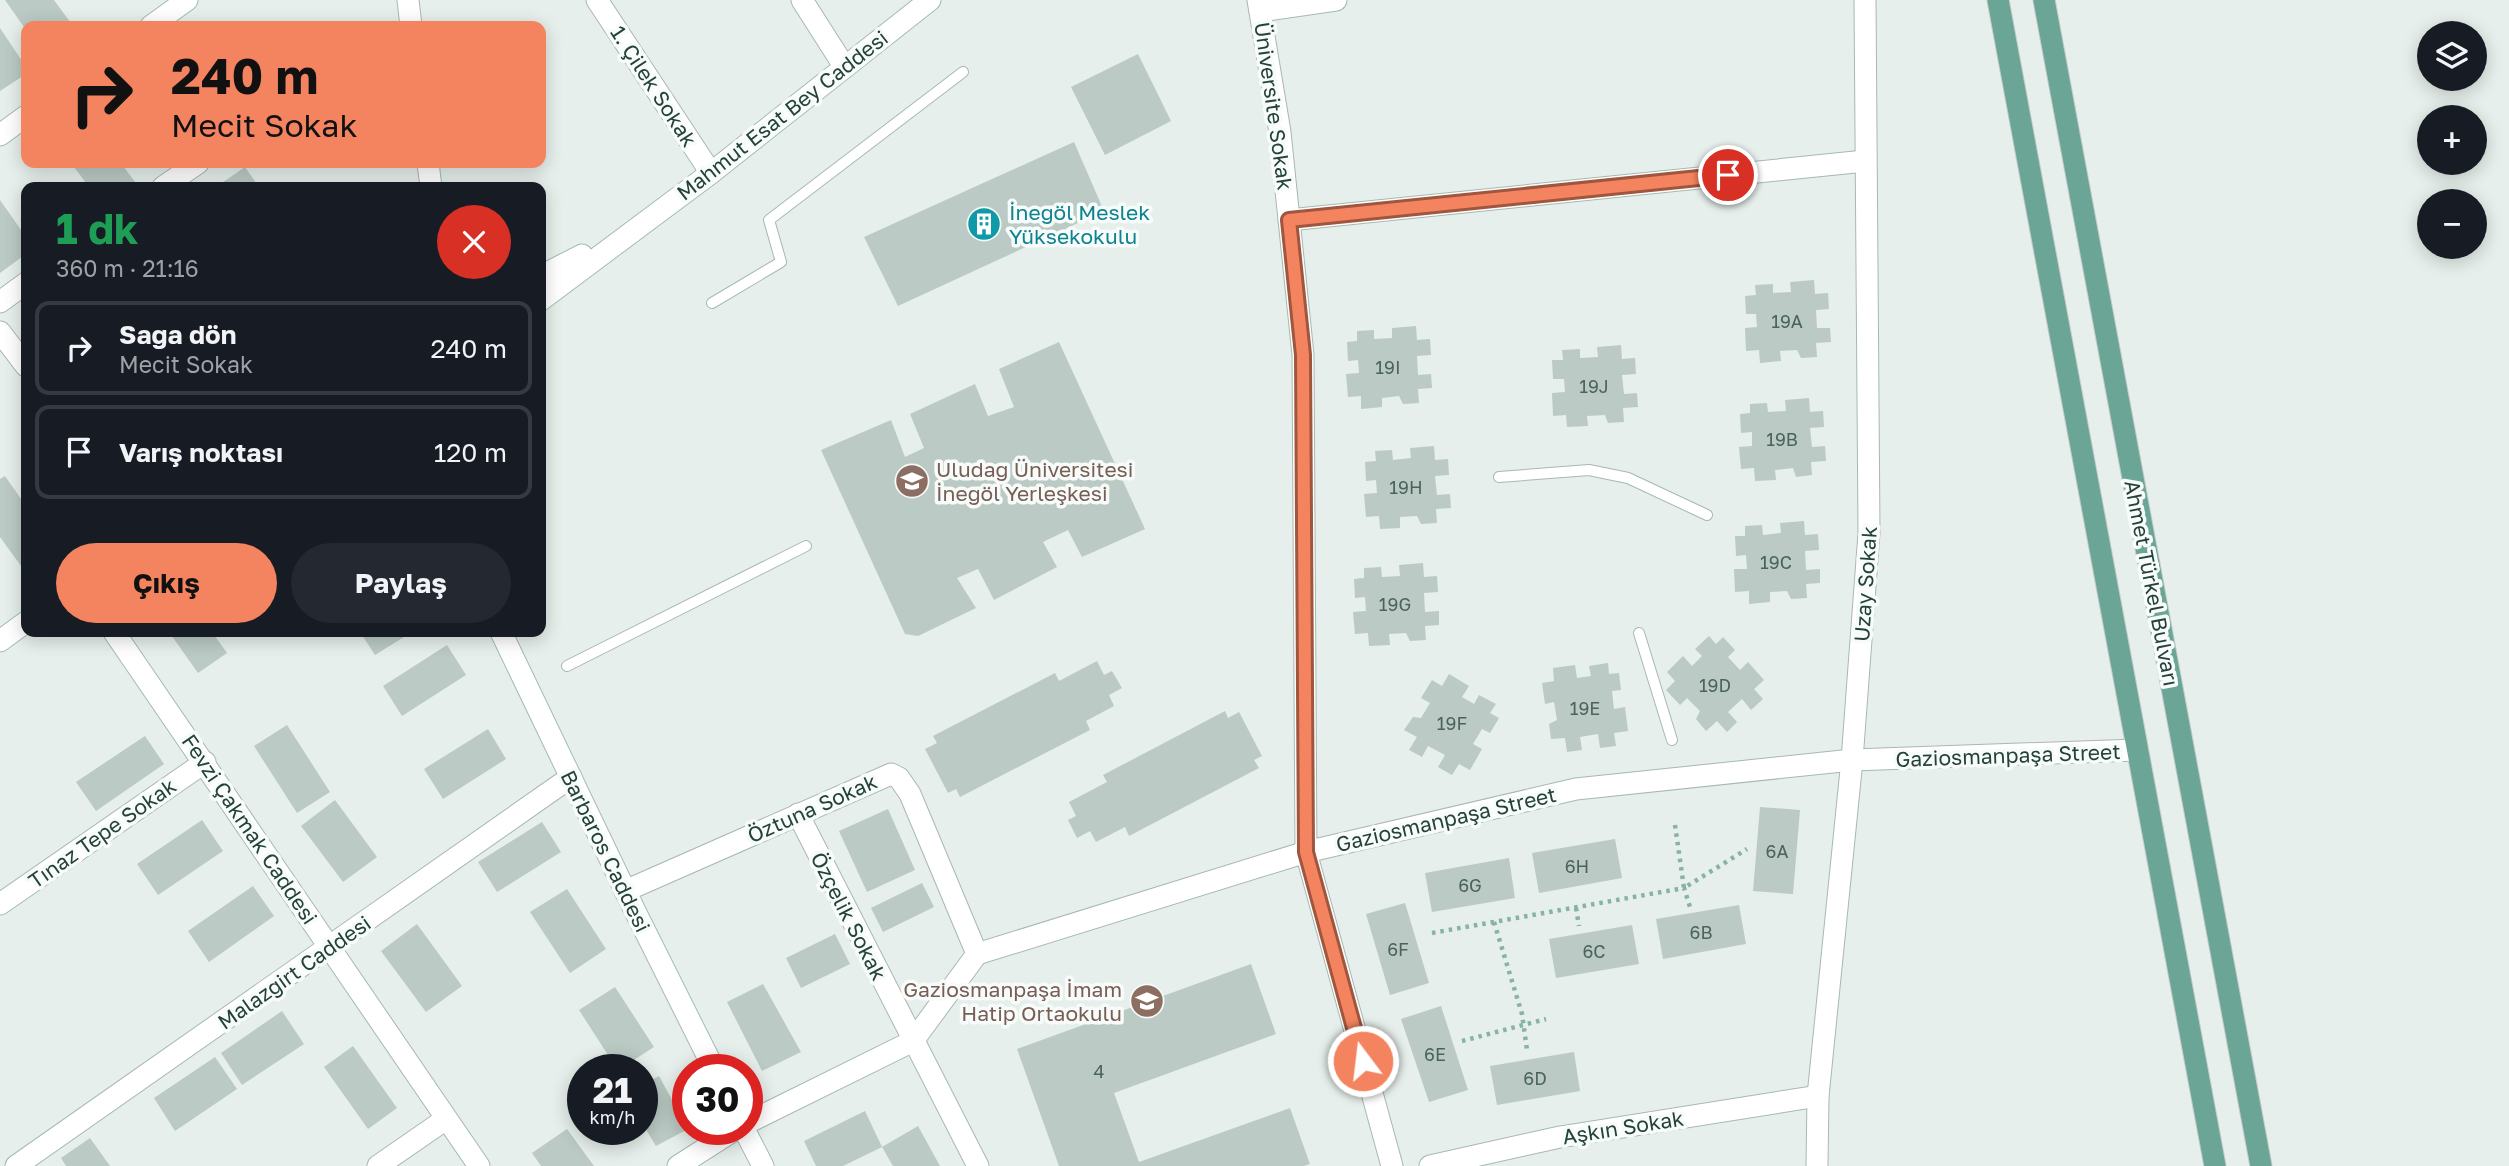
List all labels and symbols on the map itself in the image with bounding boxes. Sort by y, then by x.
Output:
street label: Üniversite Sokak [1249,20,1299,192]
street label: 1. Çilek Sokak [605,21,703,151]
street label: Mahmut Esat Bey Caddesi [671,24,893,206]
pin [1698,145,1758,205]
place label: İnegöl Meslek Yüksekokulu [1009,199,1150,249]
building icon: İnegöl Meslek Yüksekokulu [965,205,1003,243]
house number: 19A [1771,310,1803,332]
house number: 19I [1375,356,1401,378]
house number: 19J [1579,375,1609,397]
house number: 19B [1766,428,1798,450]
place label: Uludağ Üniversitesi İnegöl Yerleşkesi [936,456,1133,506]
school or university icon: Uludağ Üniversitesi İnegöl Yerleşkesi [893,462,931,500]
house number: 19H [1389,476,1423,498]
street label: Ahmet Türkel Bulvarı [2119,478,2185,688]
street label: Uzay Sokak [1848,525,1882,643]
house number: 19C [1760,551,1792,573]
house number: 19G [1379,593,1411,615]
house number: 19D [1699,674,1731,696]
house number: 19E [1570,697,1600,719]
house number: 19F [1437,712,1467,734]
street label: Fevzi Çakmak Caddesi [177,729,323,929]
street label: Gaziosmanpaşa Street [1895,738,2121,772]
street label: Barbaros Caddesi [556,766,656,936]
street label: Öztuna Sokak [743,768,881,848]
street label: Tınaz Tepe Sokak [23,772,181,894]
street label: Gaziosmanpaşa Street [1333,781,1559,857]
house number: 6A [1766,840,1788,862]
street label: Özçelik Sokak [806,847,893,985]
house number: 6H [1565,855,1589,877]
house number: 6G [1458,874,1482,896]
street label: Malazgirt Caddesi [212,909,376,1035]
house number: 6B [1690,921,1712,943]
house number: 6F [1387,938,1409,960]
house number: 6C [1582,940,1606,962]
place label: Gaziosmanpaşa İmam Hatip Ortaokulu [903,976,1122,1026]
school or university icon: Gaziosmanpaşa İmam Hatip Ortaokulu [1128,982,1166,1020]
position arrow [1326,1024,1400,1098]
house number: 6E [1424,1043,1446,1065]
speed limit sign: 30 [672,1054,763,1145]
house number: 4 [1094,1060,1105,1082]
house number: 6D [1523,1067,1547,1089]
street label: Aşkın Sokak [1561,1105,1686,1149]

